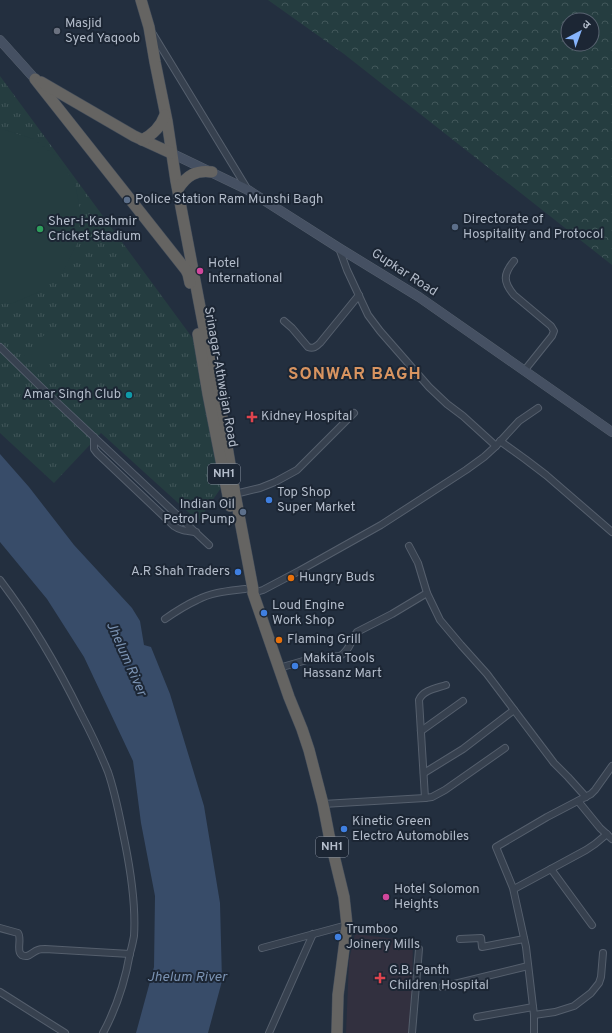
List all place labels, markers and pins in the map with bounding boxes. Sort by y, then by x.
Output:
place label: Masjid Syed Yaqoob [65,16,140,47]
marker: Masjid Syed Yaqoob [52,26,62,36]
place label: Police Station Ram Munshi Bagh [135,192,323,208]
marker: Police Station Ram Munshi Bagh [122,195,132,205]
place label: Directorate of Hospitality and Protocol [463,212,603,243]
place label: Sher-i-Kashmir Cricket Stadium [48,214,141,245]
marker: Directorate of Hospitality and Protocol [450,222,460,232]
marker: Sher-i-Kashmir Cricket Stadium [35,224,45,234]
place label: Hotel International [208,256,283,287]
marker: Hotel International [195,266,205,276]
place label: Amar Singh Club [23,387,121,403]
marker: Amar Singh Club [124,390,134,400]
place label: Kidney Hospital [261,409,352,425]
marker: Kidney Hospital [246,411,258,423]
place label: Top Shop Super Market [277,485,355,516]
marker: Top Shop Super Market [264,495,274,505]
place label: Indian Oil Petrol Pump [163,497,235,528]
marker: Indian Oil Petrol Pump [238,507,248,517]
place label: A.R Shah Traders [131,564,230,580]
marker: A.R Shah Traders [233,567,243,577]
place label: Hungry Buds [299,570,375,586]
marker: Hungry Buds [286,573,296,583]
place label: Loud Engine Work Shop [272,598,345,629]
marker: Loud Engine Work Shop [259,608,269,618]
place label: Flaming Grill [287,632,361,648]
marker: Flaming Grill [274,635,284,645]
place label: Makita Tools Hassanz Mart [303,651,382,682]
marker: Makita Tools Hassanz Mart [290,661,300,671]
place label: Kinetic Green Electro Automobiles [352,814,469,845]
marker: Kinetic Green Electro Automobiles [339,824,349,834]
place label: Hotel Solomon Heights [394,882,480,913]
marker: Hotel Solomon Heights [381,892,391,902]
place label: Trumboo Joinery Mills [346,922,420,953]
marker: Trumboo Joinery Mills [333,932,343,942]
place label: G.B. Panth Children Hospital [389,963,489,994]
marker: G.B. Panth Children Hospital [374,972,386,984]

